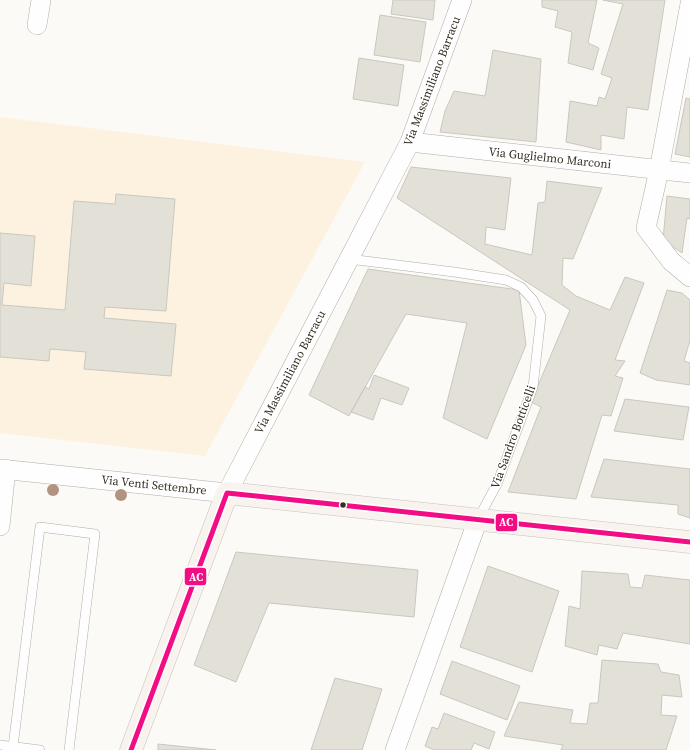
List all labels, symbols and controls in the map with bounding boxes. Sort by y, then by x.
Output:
street label: Via Massimiliano Barracu [400,14,464,148]
street label: Via Guglielmo Marconi [488,144,613,172]
street label: Via Massimiliano Barracu [251,307,329,437]
street label: Via Sandro Botticelli [487,383,539,491]
street label: Via Venti Settembre [101,472,207,498]
unlabelled marker [338,500,348,510]
line badge: AC [495,513,518,532]
text: AC [499,515,513,530]
line badge: AC [184,567,207,586]
text: AC [189,570,203,585]

